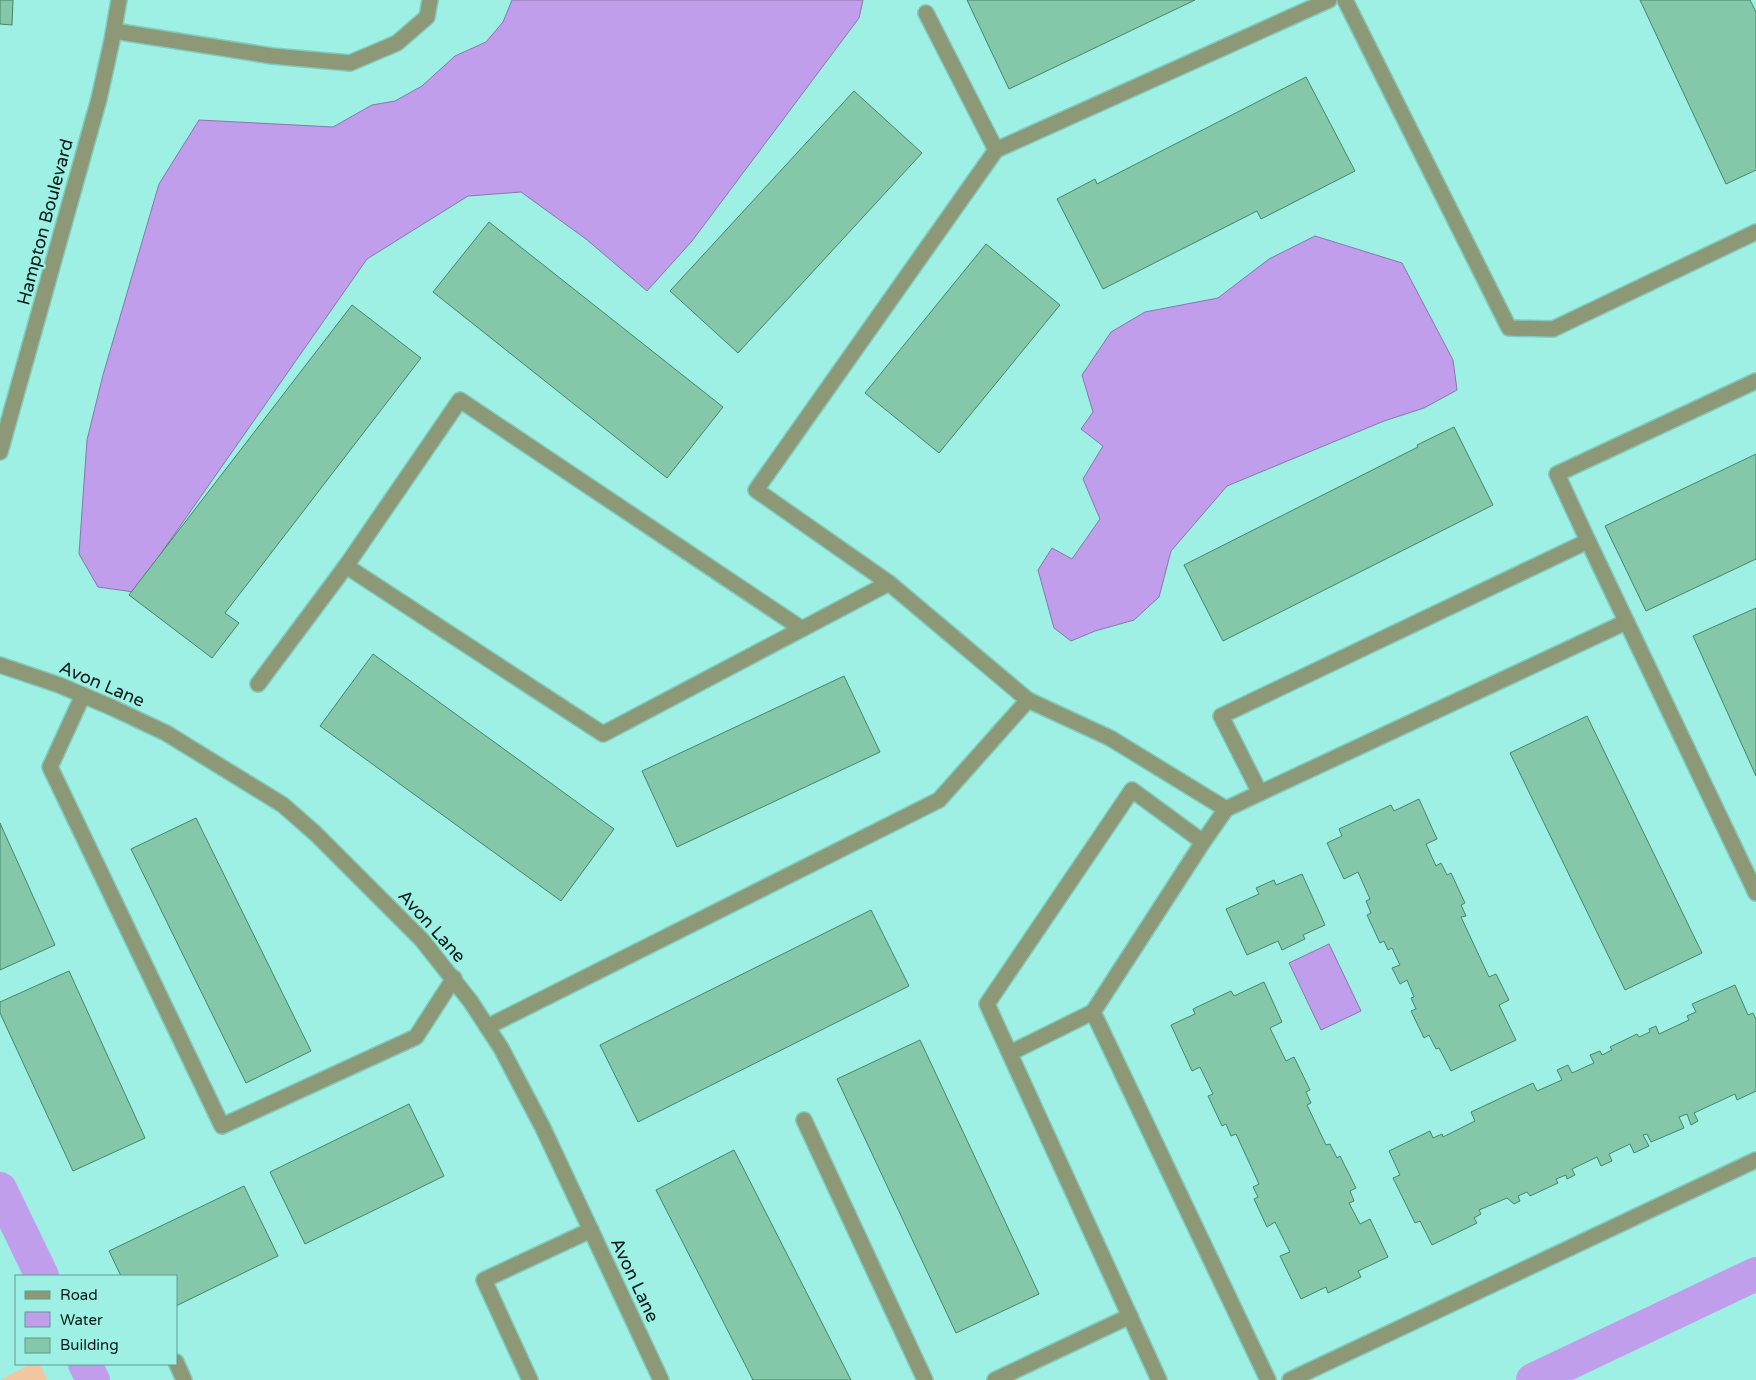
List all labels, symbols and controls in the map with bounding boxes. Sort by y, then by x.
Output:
street label: Hampton Boulevard [12,136,78,308]
street label: Avon Lane [56,656,148,712]
street label: Avon Lane [394,885,470,967]
street label: Avon Lane [606,1234,664,1326]
legend [15,1275,178,1365]
text: Road [60,1286,98,1304]
text: Water [60,1311,103,1329]
text: Building [60,1336,119,1354]

